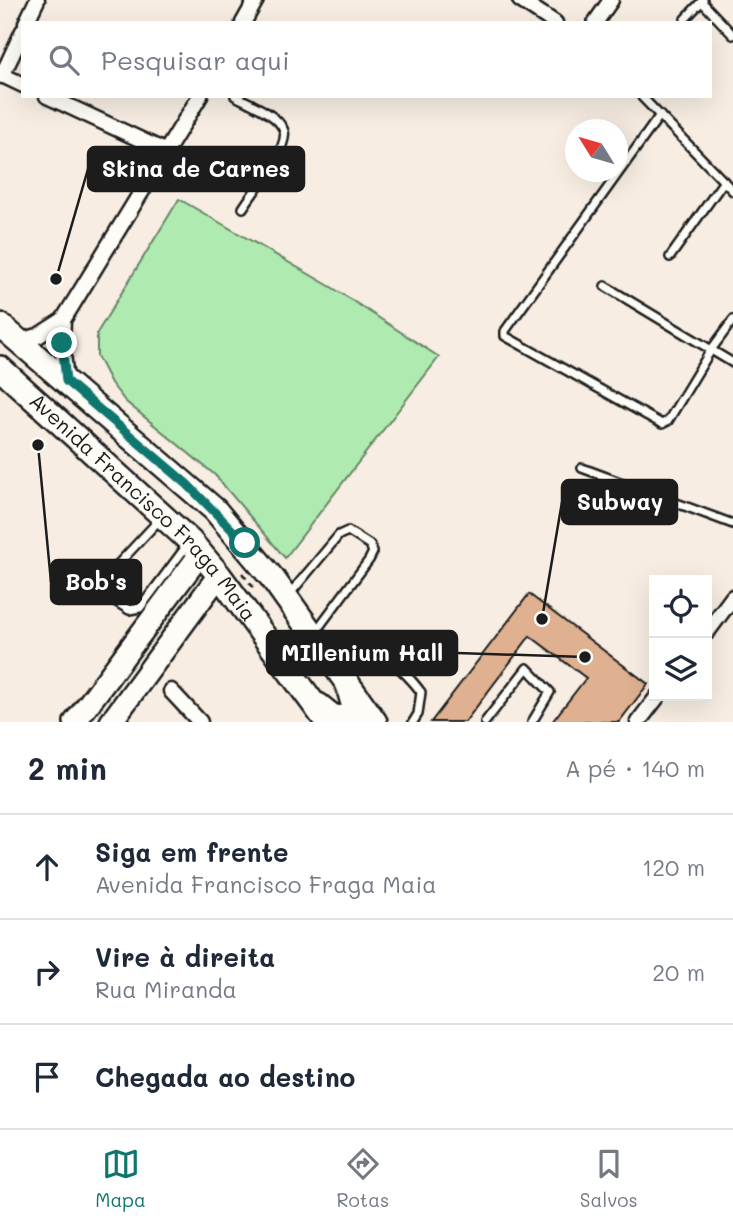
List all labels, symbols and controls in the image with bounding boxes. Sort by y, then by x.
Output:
search box [21,21,712,98]
icon: search [45,41,83,79]
text: Pesquisar aqui [101,43,290,77]
north arrow [565,119,628,182]
callout: Skina de Carnes [88,147,304,191]
text: Skina de Carnes [102,153,290,183]
route end [46,327,77,358]
street label: Avenida Francisco Fraga Maia [24,386,263,626]
callout: Subway [562,480,677,524]
text: Subway [577,486,663,516]
route start [229,527,260,558]
callout: Bob's [51,560,141,604]
text: Bob's [65,566,127,596]
map controls [649,575,712,701]
button: locate [649,575,712,638]
callout: MIllenium Hall [267,631,457,675]
text: MIllenium Hall [281,637,443,667]
button: layers [649,638,712,701]
text: 2 min [28,748,107,788]
text: A pé · 140 m [565,753,705,783]
text: Siga em frente [95,835,289,869]
icon: ahead [28,848,66,886]
text: 120 m [642,852,705,882]
text: Avenida Francisco Fraga Maia [95,869,437,899]
text: Vire à direita [95,940,275,974]
icon: right [28,953,66,991]
text: 20 m [652,957,705,987]
text: Rua Miranda [95,974,237,1004]
icon: arrive [28,1058,66,1096]
text: Chegada ao destino [95,1060,355,1094]
tab: Mapa [95,1145,146,1212]
tab: Rotas [336,1145,389,1212]
tab: Salvos [580,1145,638,1212]

